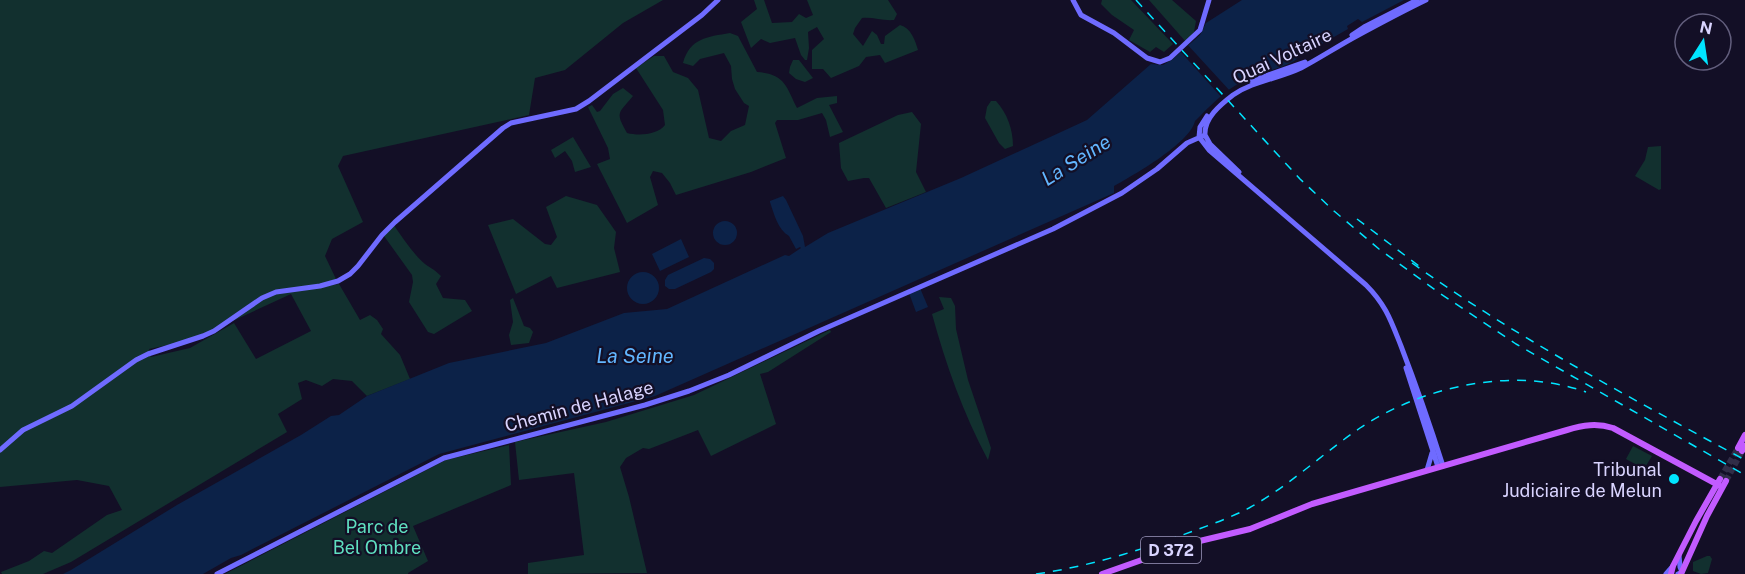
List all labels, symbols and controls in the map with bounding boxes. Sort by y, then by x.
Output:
north arrow [1673,12,1733,72]
text: N [1698,17,1714,38]
street label: Quai Voltaire [1229,24,1335,88]
water label: La Seine [1037,129,1115,191]
water label: La Seine [596,344,674,368]
street label: Chemin de Halage [502,376,656,436]
place label: Tribunal Judiciaire de Melun [1502,459,1662,501]
marker: Tribunal Judiciaire de Melun [1667,472,1681,486]
park label: Parc de Bel Ombre [333,516,421,558]
road number: D 372 [1141,537,1201,563]

